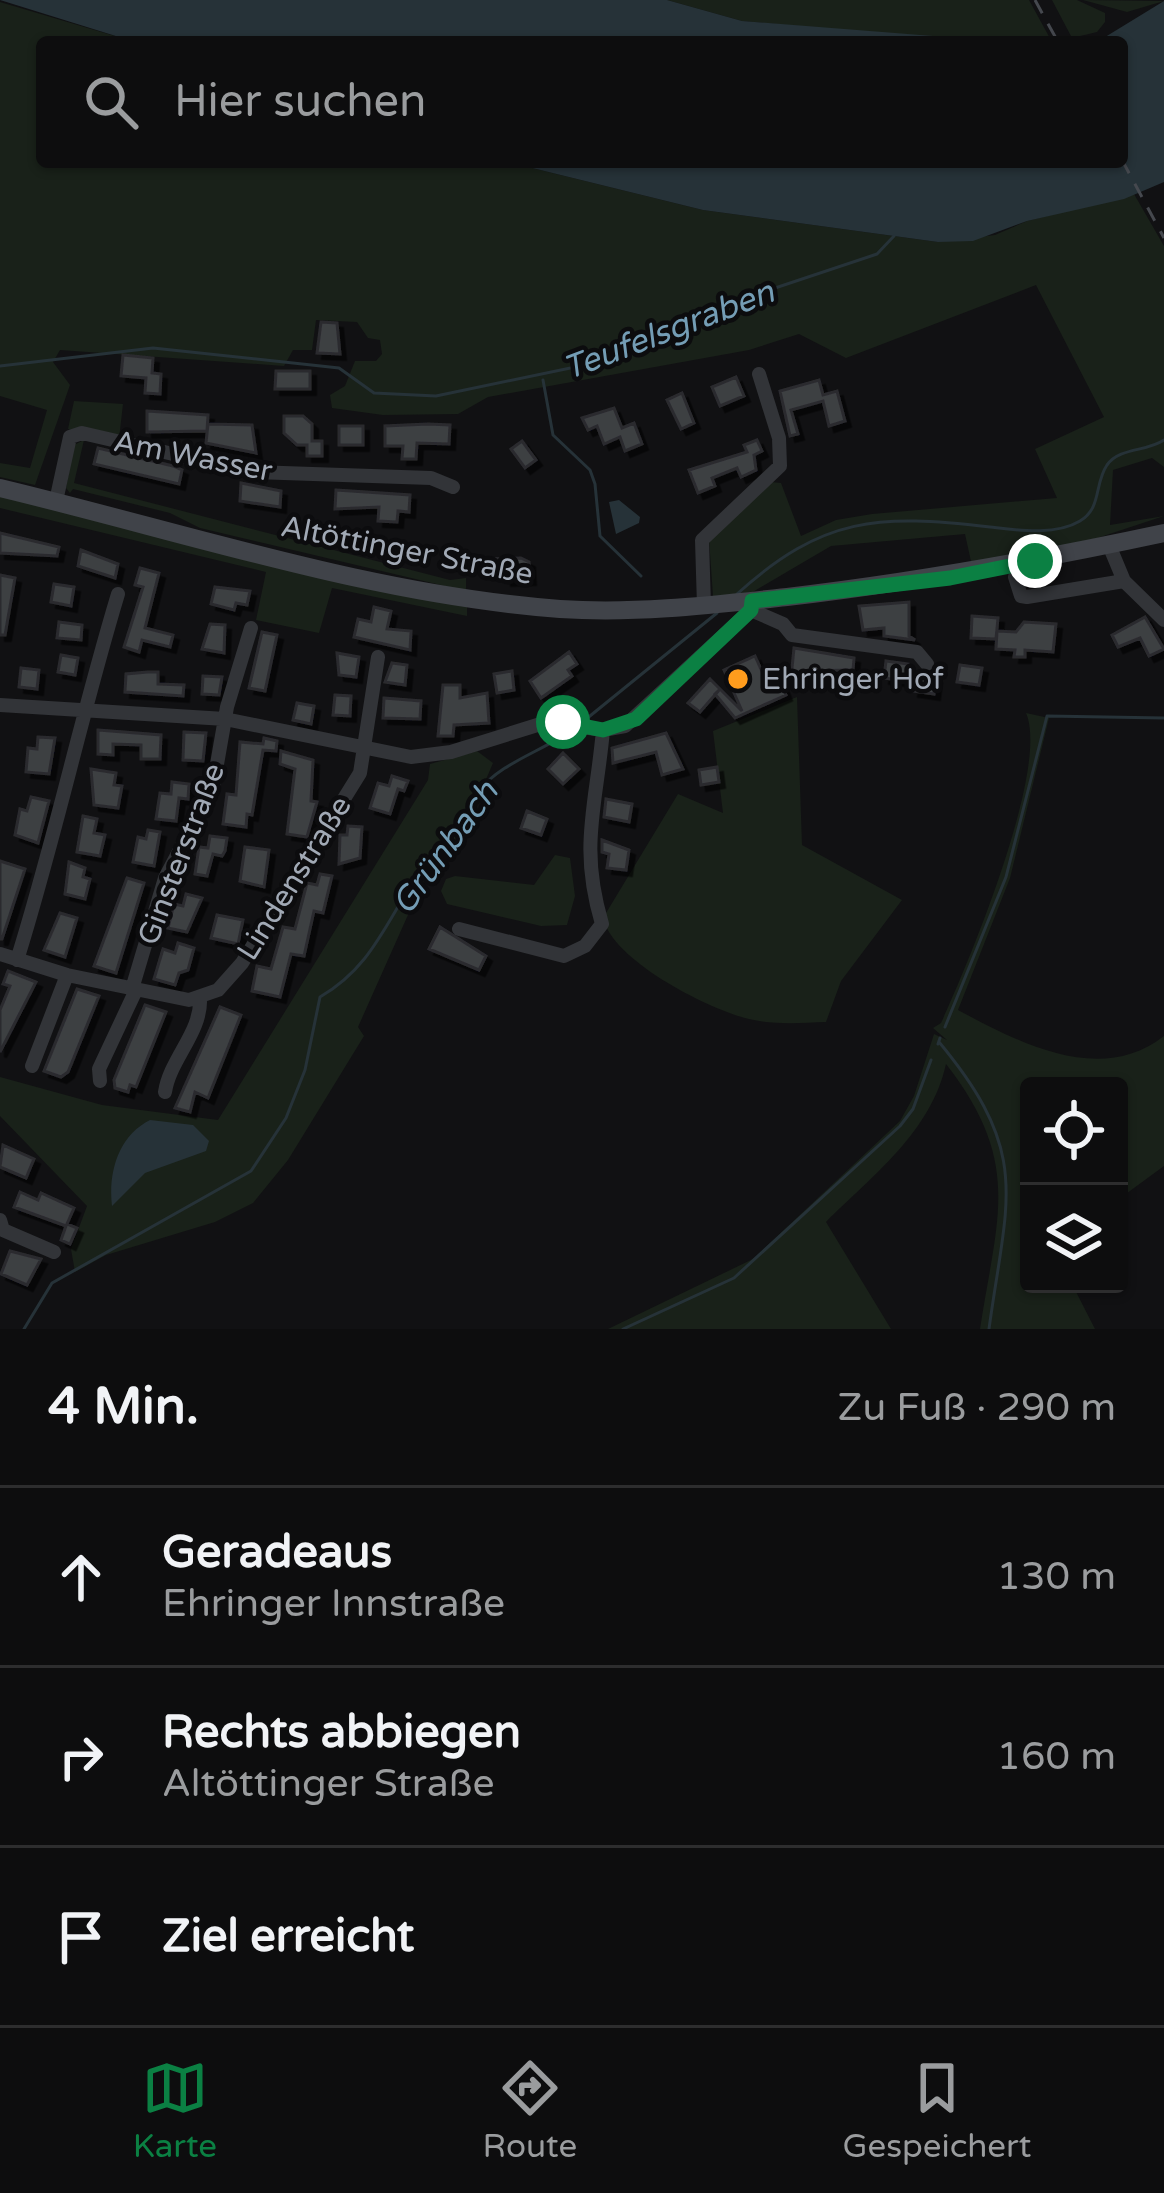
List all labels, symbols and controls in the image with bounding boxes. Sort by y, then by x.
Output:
search box [36,36,1128,168]
icon: search [78,69,144,135]
text: Hier suchen [174,75,426,129]
water label: Teufelsgraben [558,272,780,389]
street label: Am Wasser [110,423,276,490]
street label: Altöttinger Straße [278,508,536,593]
route end [1008,534,1062,588]
place label: Ehringer Hof [762,661,944,698]
marker: Ehringer Hof [725,666,751,692]
route start [536,695,590,749]
street label: Ginsterstraße [130,758,233,950]
water label: Grünbach [384,773,507,922]
street label: Lindenstraße [229,789,360,967]
map controls [1020,1077,1128,1293]
button: locate [1020,1077,1128,1185]
button: layers [1020,1185,1128,1293]
text: 4 Min. [48,1376,199,1438]
text: Zu Fuß · 290 m [838,1384,1116,1431]
text: Geradeaus [162,1526,392,1580]
icon: ahead [48,1544,114,1610]
text: 130 m [997,1553,1116,1600]
text: Ehringer Innstraße [162,1580,505,1627]
text: Rechts abbiegen [162,1706,521,1760]
icon: right [48,1724,114,1790]
text: 160 m [997,1733,1116,1780]
text: Altöttinger Straße [162,1760,494,1807]
icon: arrive [48,1904,114,1970]
text: Ziel erreicht [162,1910,414,1964]
tab: Karte [133,2055,217,2166]
tab: Route [482,2055,577,2166]
tab: Gespeichert [842,2055,1031,2166]

